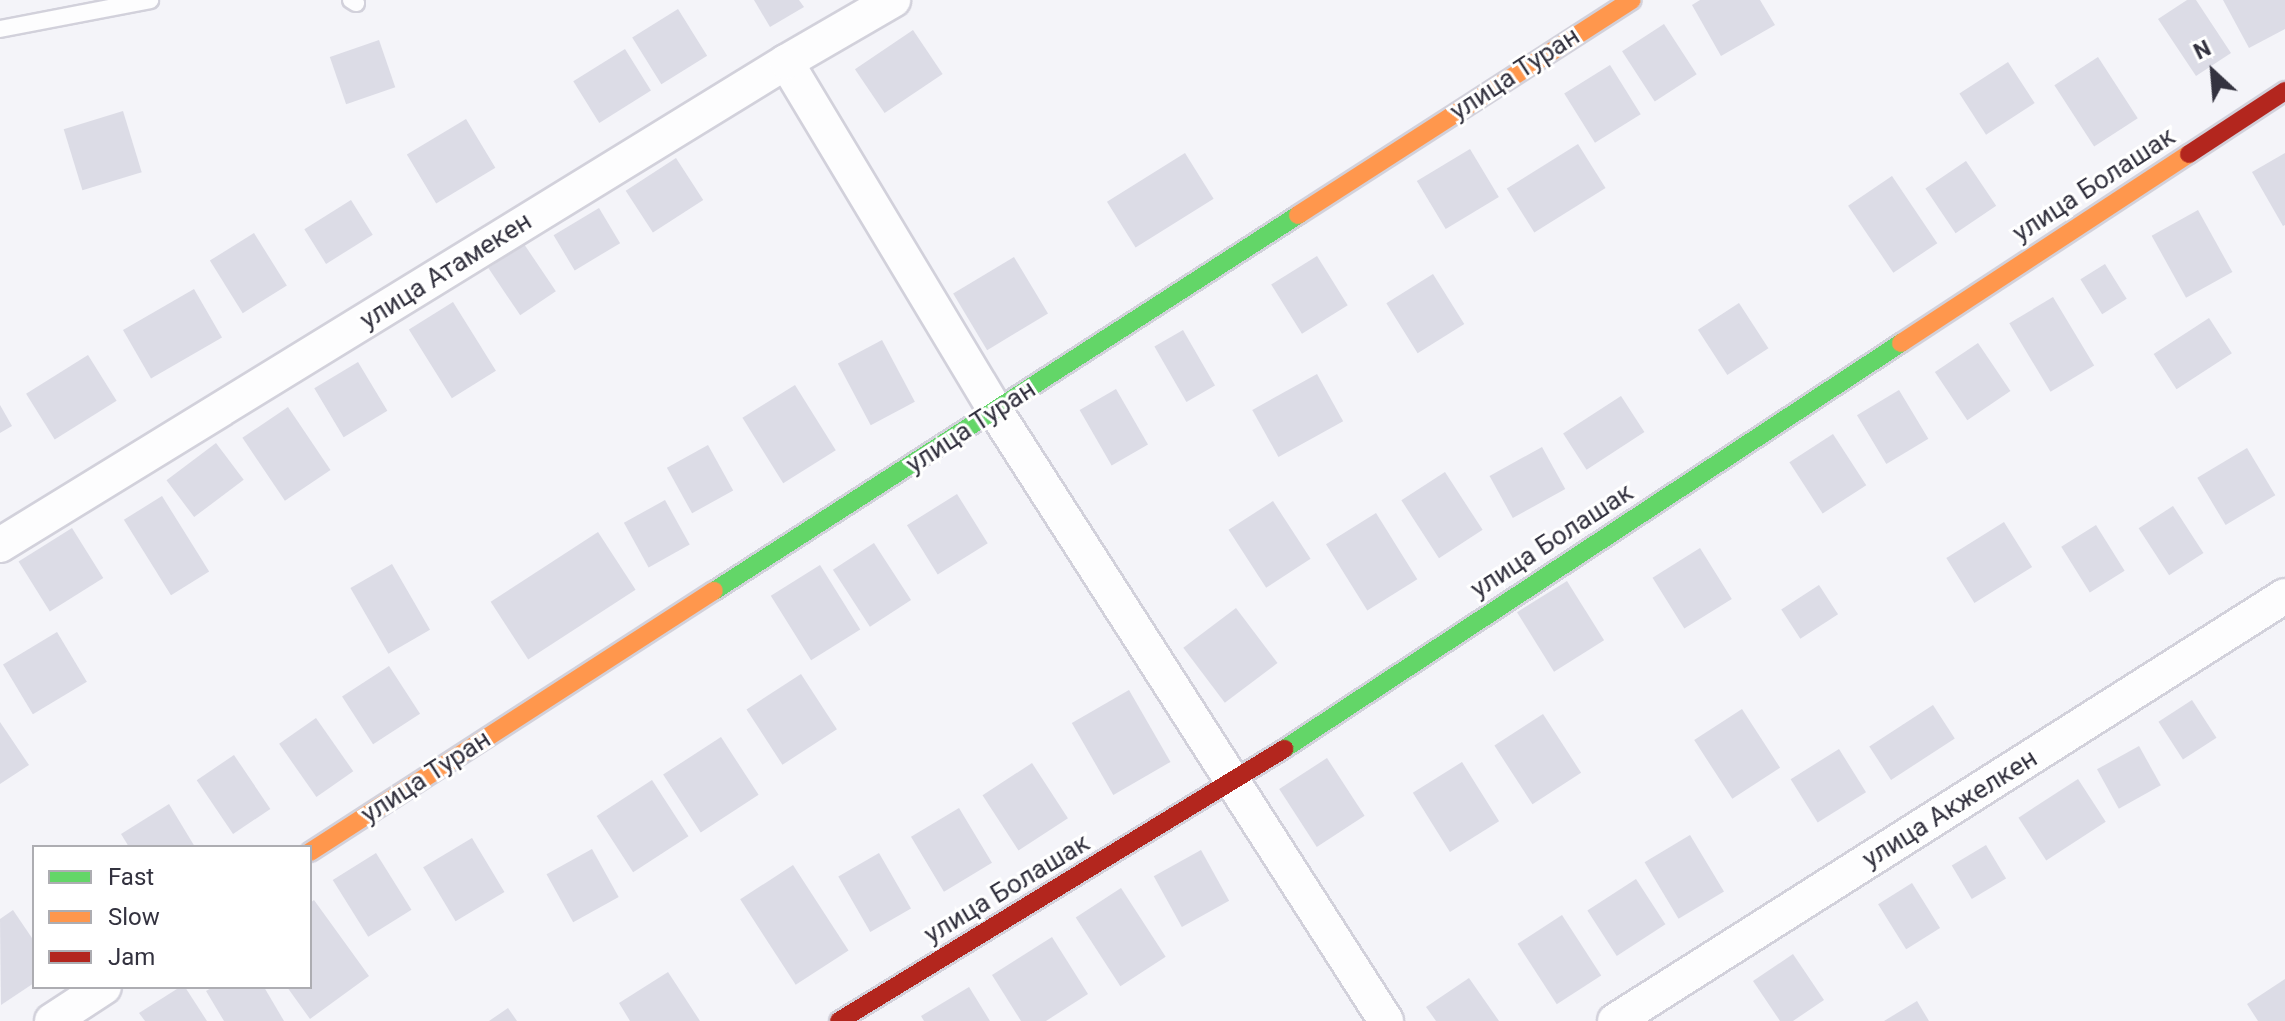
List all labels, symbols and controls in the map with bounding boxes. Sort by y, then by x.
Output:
street label: улица Туран [1444,20,1586,128]
north arrow [2173,32,2253,112]
text: N [2190,35,2215,65]
street label: улица Болашак [2007,121,2181,249]
street label: улица Атамекен [355,206,537,336]
street label: улица Туран [900,373,1042,481]
street label: улица Болашак [1465,477,1639,605]
street label: улица Туран [355,723,497,831]
street label: улица Акжелкен [1857,743,2043,875]
street label: улица Болашак [919,827,1095,951]
legend [32,845,312,989]
text: Fast [108,863,154,891]
text: Slow [108,903,160,931]
text: Jam [108,943,155,971]

